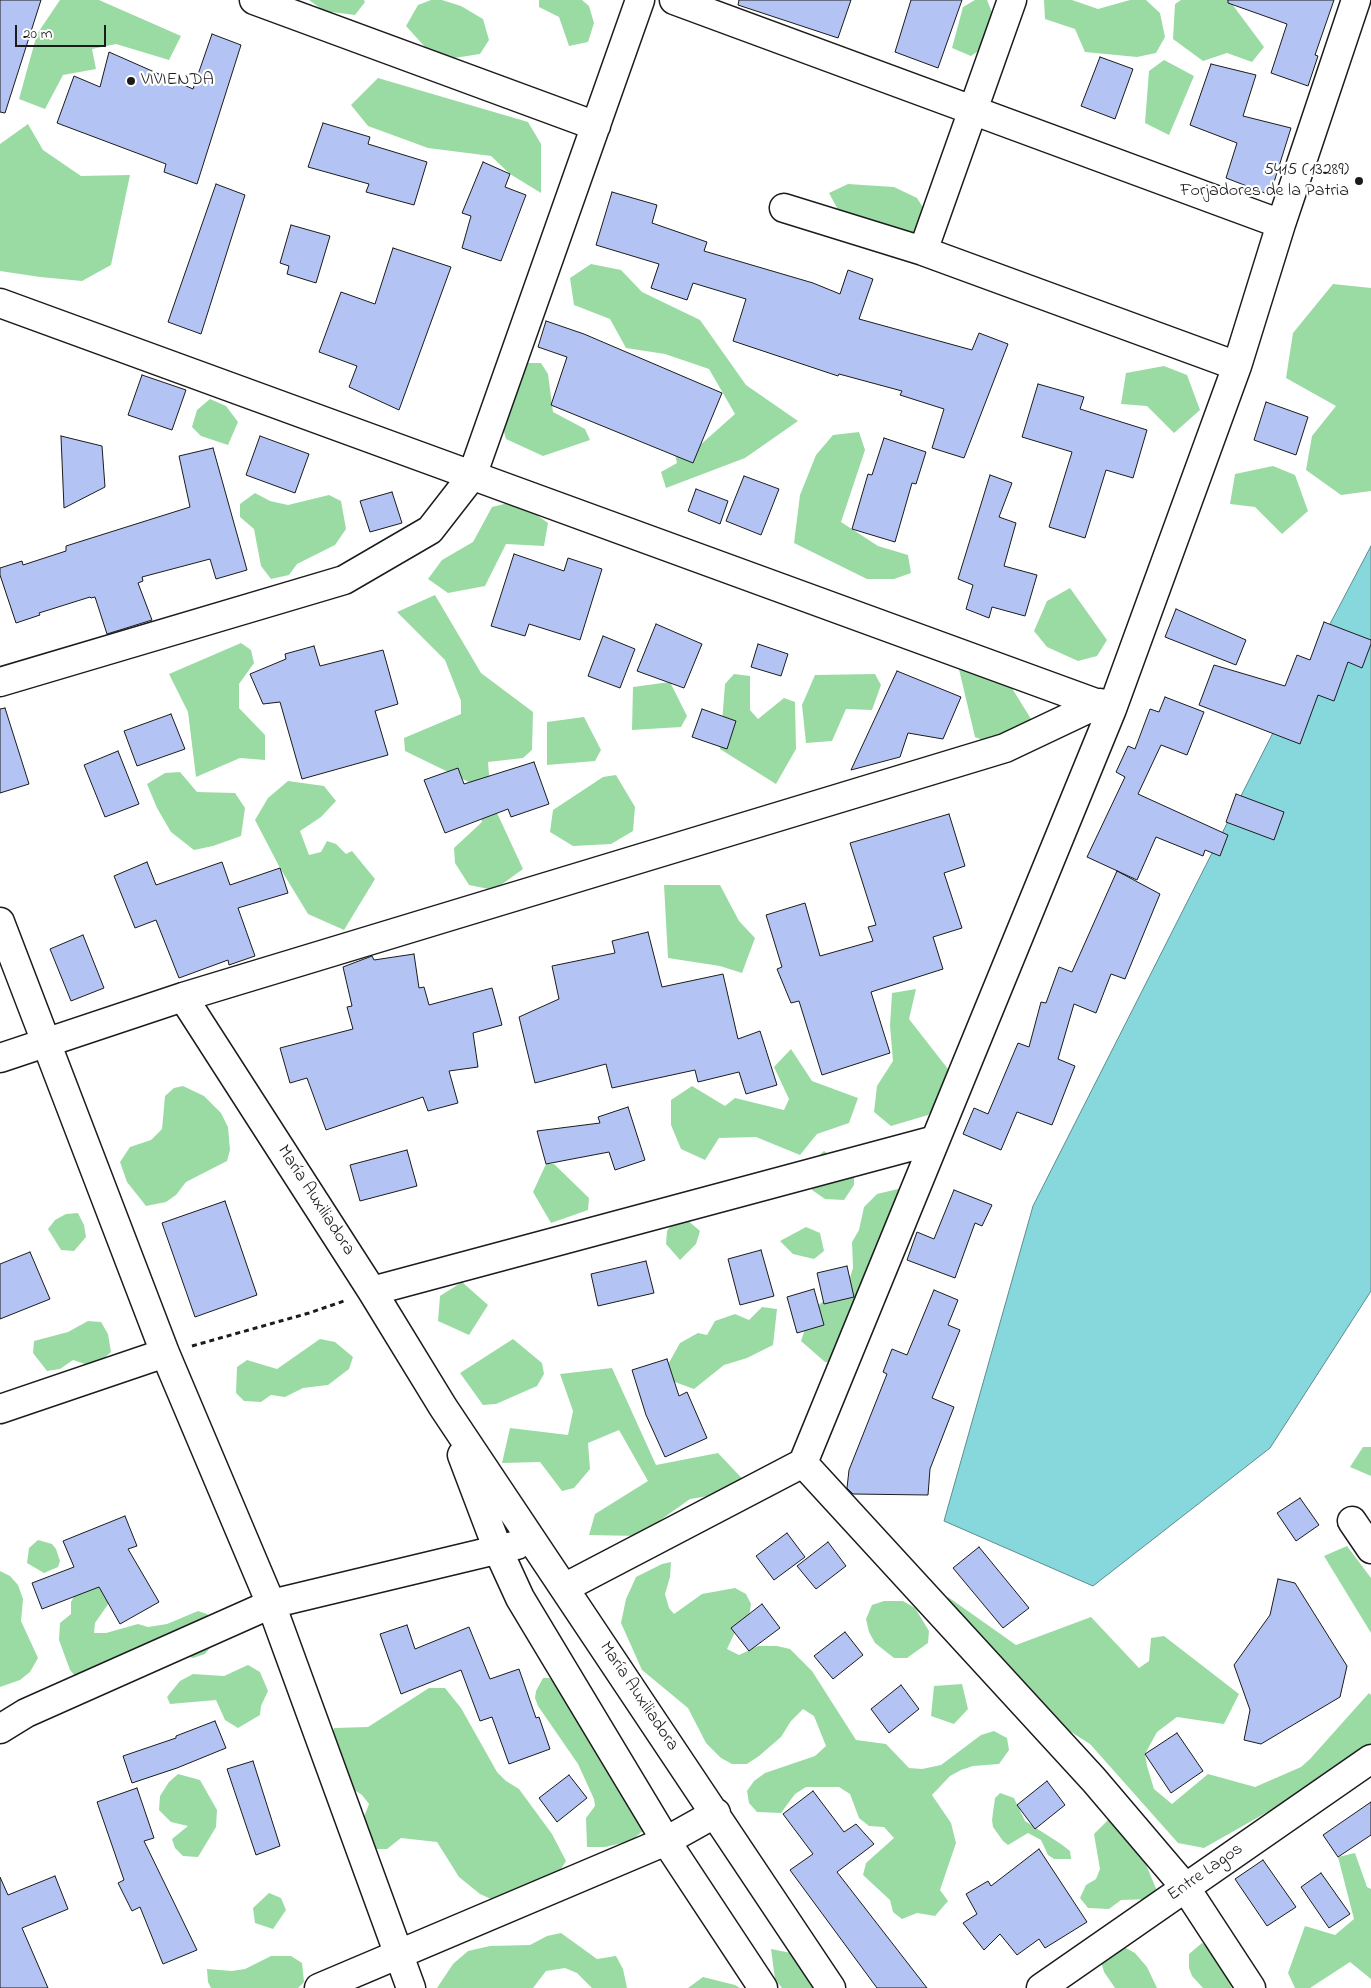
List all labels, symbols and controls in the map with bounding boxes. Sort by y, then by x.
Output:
scale bar [18,15,109,47]
text: 20 m [23,23,52,45]
place label: VIVIENDA [141,70,214,92]
marker: VIVIENDA [125,75,137,87]
place label: 5415 (13289) Forjadores de la Patria [1180,160,1349,202]
marker: 5415 (13289) Forjadores de la Patria [1353,175,1365,187]
street label: María Auxiliadora [271,1142,359,1260]
street label: María Auxiliadora [594,1638,682,1756]
street label: Entre Lagos [1164,1839,1248,1907]

